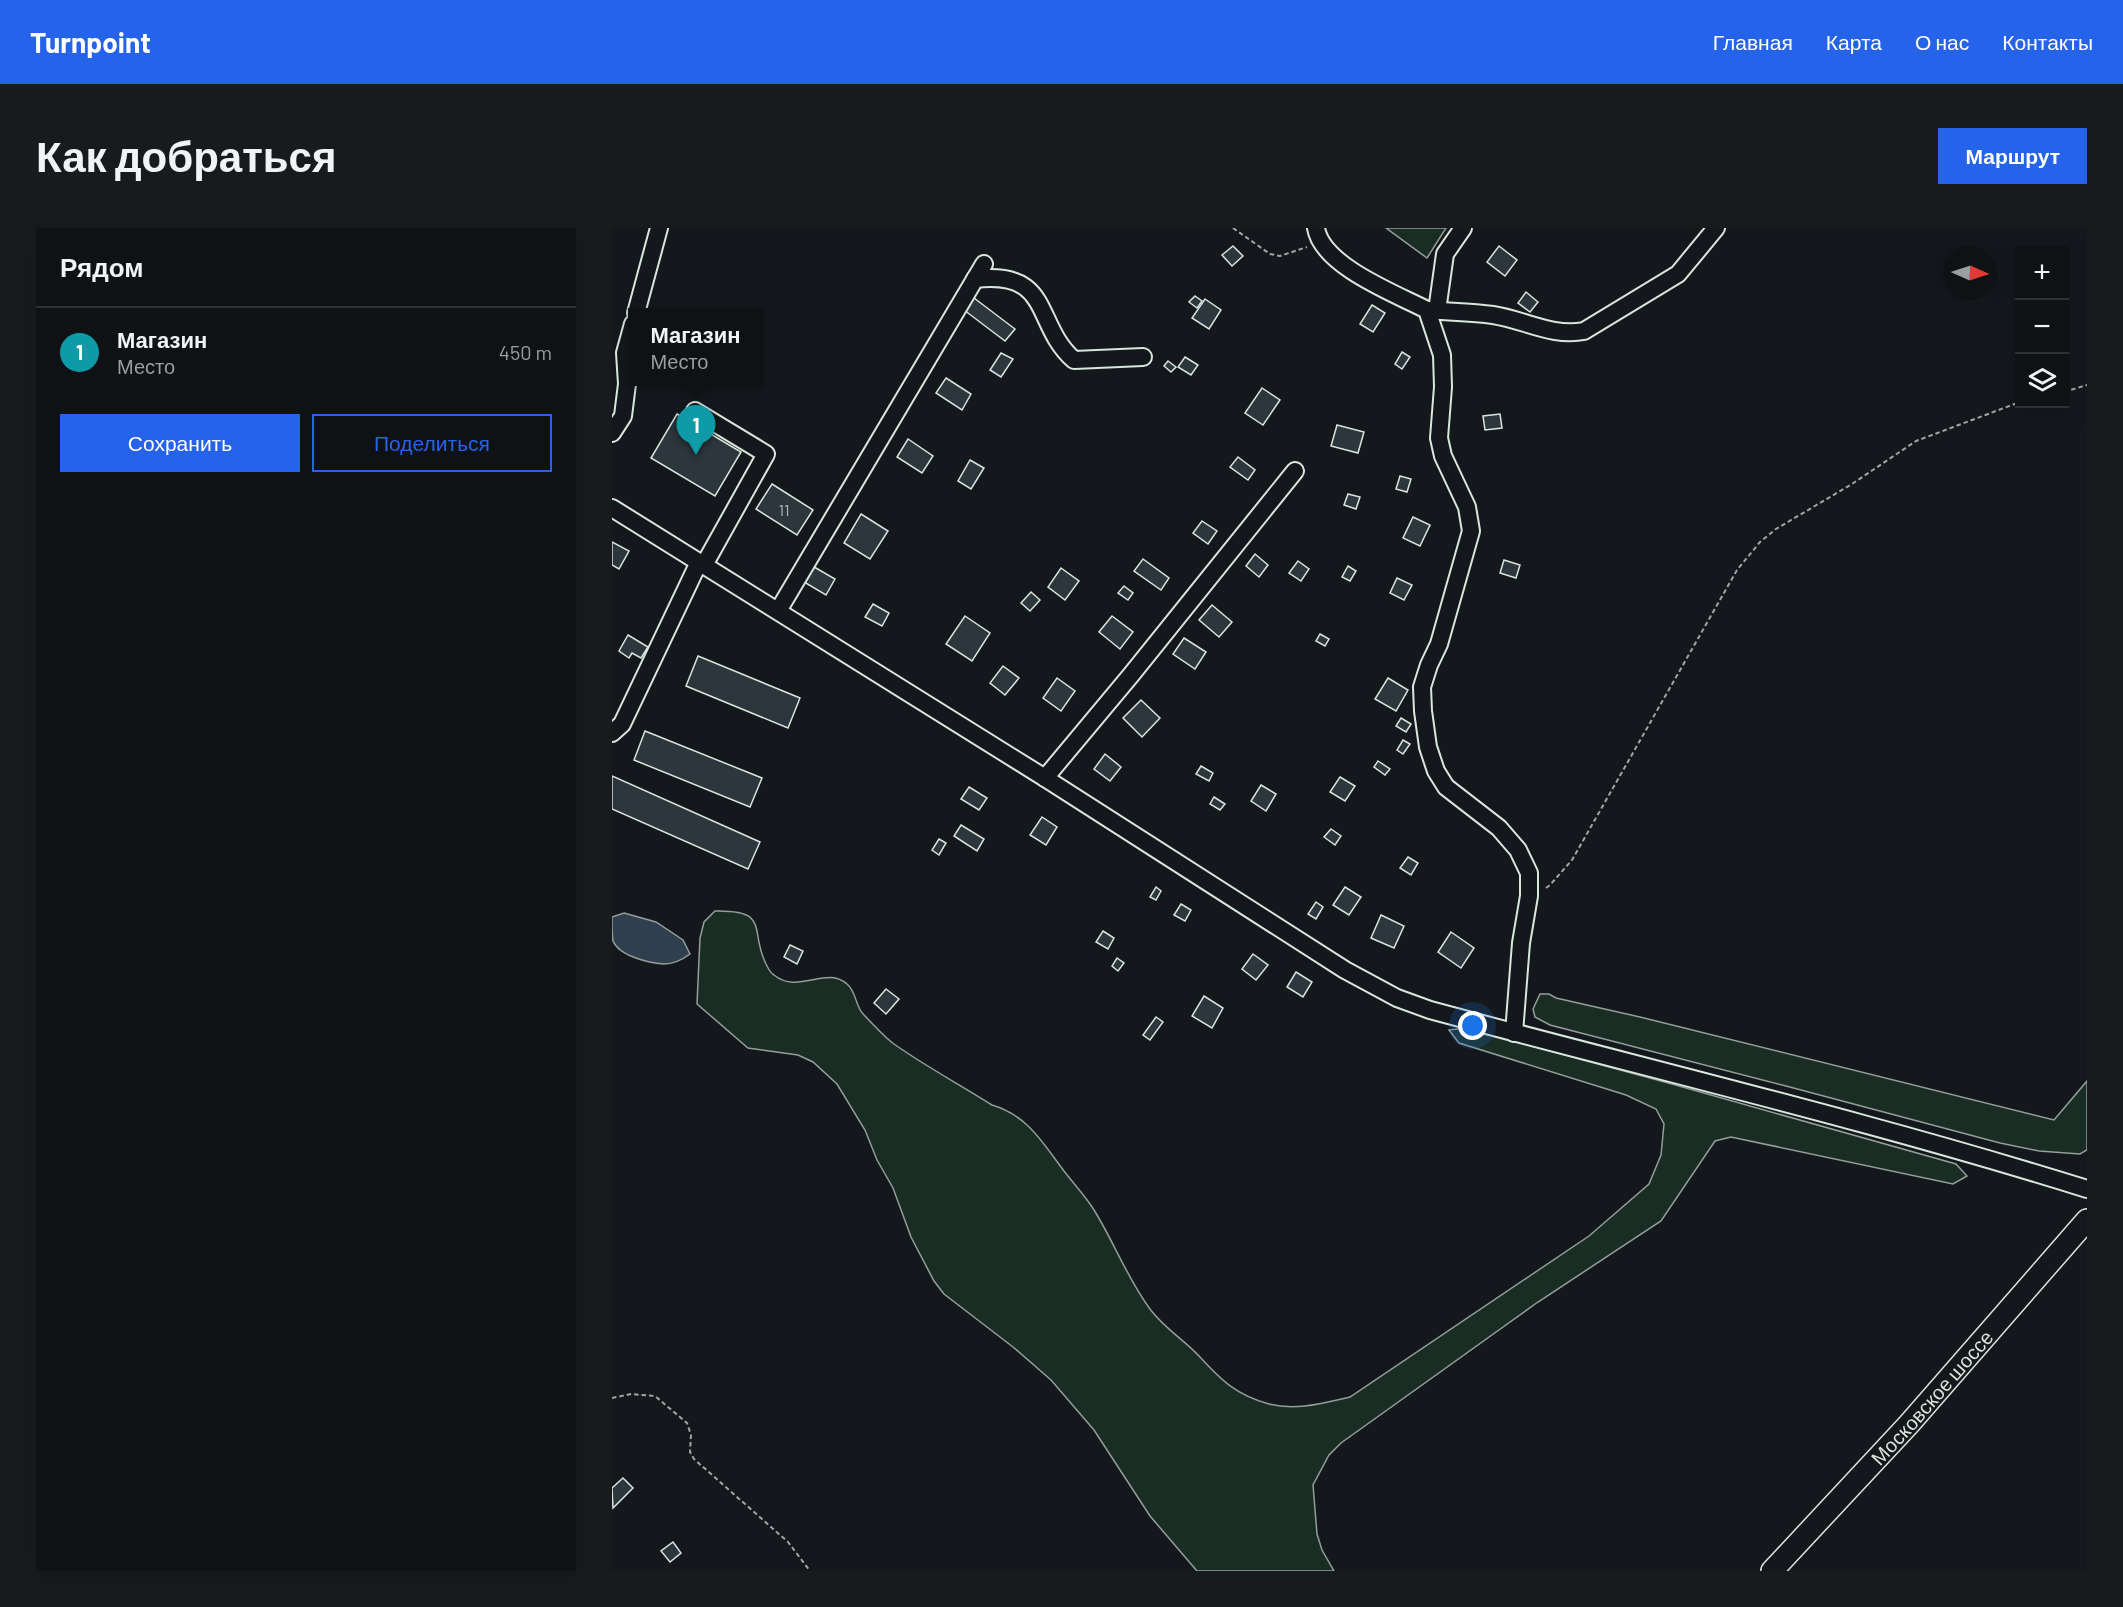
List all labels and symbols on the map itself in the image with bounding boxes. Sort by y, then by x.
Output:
north arrow [1943,246,1997,300]
pin: 1 [676,406,716,455]
house number: 11 [778,500,790,519]
your location [1458,1011,1487,1040]
street label: Московское шоссе [1865,1325,1998,1469]

